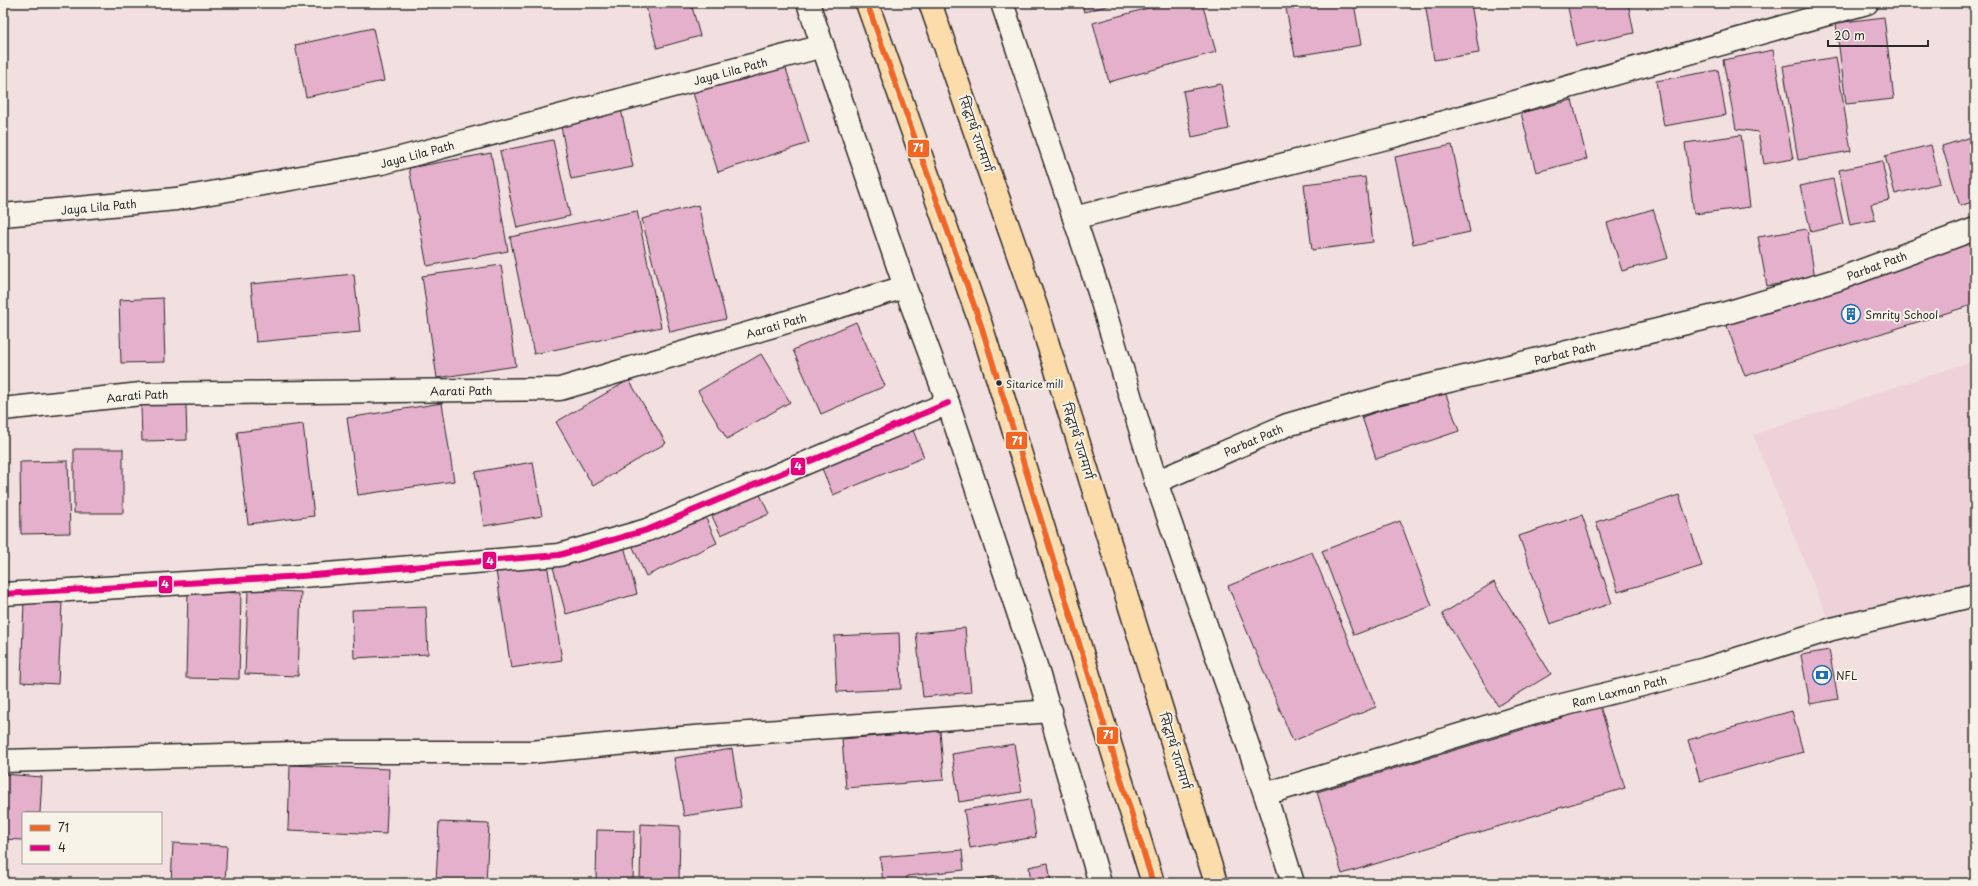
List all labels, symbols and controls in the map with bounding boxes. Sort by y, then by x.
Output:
scale bar [1828,22,1928,48]
text: 20 m [1834,26,1865,44]
street label: Jaya Lila Path [691,53,769,89]
street label: सिद्धार्थ राजमार्ग [955,93,997,175]
street label: Jaya Lila Path [378,136,456,172]
line badge: 71 [907,139,930,158]
text: 71 [913,139,924,156]
street label: Jaya Lila Path [60,194,137,218]
street label: Parbat Path [1844,246,1909,284]
building icon: Smrity School [1840,303,1862,325]
place label: Smrity School [1865,306,1938,323]
street label: Aarati Path [744,308,808,342]
street label: Parbat Path [1532,337,1597,368]
place label: Sitarice mill [1006,376,1064,391]
marker: Sitarice mill [994,378,1004,388]
street label: Aarati Path [430,381,493,399]
street label: Aarati Path [105,385,169,406]
street label: सिद्धार्थ राजमार्ग [1058,399,1098,483]
street label: Parbat Path [1221,419,1285,460]
line badge: 71 [1005,431,1028,450]
text: 71 [1012,432,1023,449]
line badge: 4 [790,457,806,476]
text: 4 [794,457,802,474]
line badge: 4 [482,551,497,570]
text: 4 [486,552,494,569]
line badge: 4 [158,575,173,594]
text: 4 [161,575,169,592]
bank icon: NFL [1811,664,1833,686]
place label: NFL [1836,667,1858,684]
street label: Ram Laxman Path [1570,671,1668,711]
street label: सिद्धार्थ राजमार्ग [1155,709,1195,793]
line badge: 71 [1096,726,1119,745]
text: 71 [1103,726,1114,743]
legend [22,812,162,864]
text: 71 [58,818,69,836]
text: 4 [58,838,66,856]

